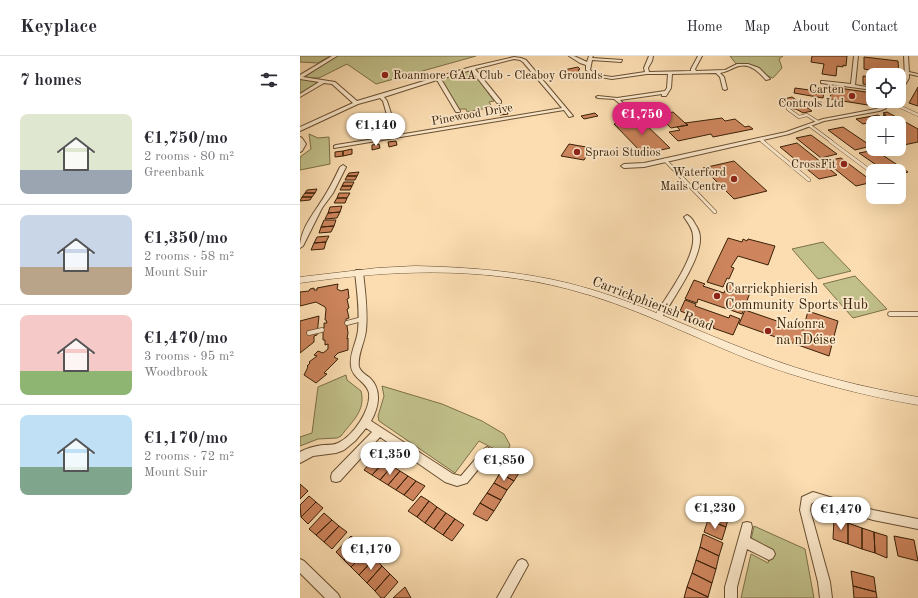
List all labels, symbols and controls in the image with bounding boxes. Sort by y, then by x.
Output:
text: Keyplace [20,18,97,37]
text: Home [687,20,722,34]
text: Map [744,20,770,34]
text: About [792,20,829,34]
text: Contact [851,20,898,34]
map controls [866,68,906,204]
button: locate [866,68,906,108]
icon: filters [258,69,280,91]
marker: Roanmore GAA Club - Cleaboy Grounds [380,70,390,80]
place label: Roanmore GAA Club - Cleaboy Grounds [393,70,603,82]
text: 7 homes [20,72,82,89]
place label: Carten Controls Ltd [778,84,845,110]
marker: Carten Controls Ltd [847,91,857,101]
street label: Pinewood Drive [431,102,514,128]
pin: €1,750 [609,102,675,136]
text: €1,750 [621,108,663,121]
pin: €1,140 [343,113,409,147]
button: + [866,116,906,156]
text: €1,140 [355,119,397,132]
icon: home [52,130,100,178]
text: €1,750/mo [144,130,228,147]
marker: Spraoi Studios [572,147,582,157]
place label: Spraoi Studios [585,147,661,159]
text: 2 rooms · 80 m² [144,150,234,163]
place label: CrossFit [791,159,836,171]
marker: CrossFit [839,159,849,169]
button: − [866,164,906,204]
text: Greenbank [144,166,205,179]
place label: Waterford Mails Centre [660,167,726,193]
marker: Waterford Mails Centre [729,174,739,184]
text: €1,350/mo [144,230,228,247]
icon: home [52,231,100,279]
text: 2 rooms · 58 m² [144,250,234,263]
text: Mount Suir [144,266,207,279]
street label: Carrickphierish Road [590,274,715,333]
place label: Carrickphierish Community Sports Hub [725,282,868,312]
marker: Carrickphierish Community Sports Hub [712,291,722,301]
place label: Naíonra na nDéise [776,317,836,347]
marker: Naíonra na nDéise [763,326,773,336]
text: €1,470/mo [144,330,228,347]
icon: home [52,331,100,379]
text: 3 rooms · 95 m² [144,350,234,363]
text: Woodbrook [144,366,208,379]
text: €1,170/mo [144,430,228,447]
icon: home [52,431,100,479]
pin: €1,350 [357,442,423,476]
text: €1,350 [369,448,411,461]
pin: €1,850 [471,448,537,482]
text: 2 rooms · 72 m² [144,450,234,463]
text: €1,850 [483,454,525,467]
text: Mount Suir [144,466,207,479]
pin: €1,230 [682,496,748,530]
pin: €1,470 [808,497,874,531]
text: €1,230 [694,502,736,515]
text: €1,470 [820,503,862,516]
pin: €1,170 [338,537,404,571]
text: €1,170 [350,543,392,556]

